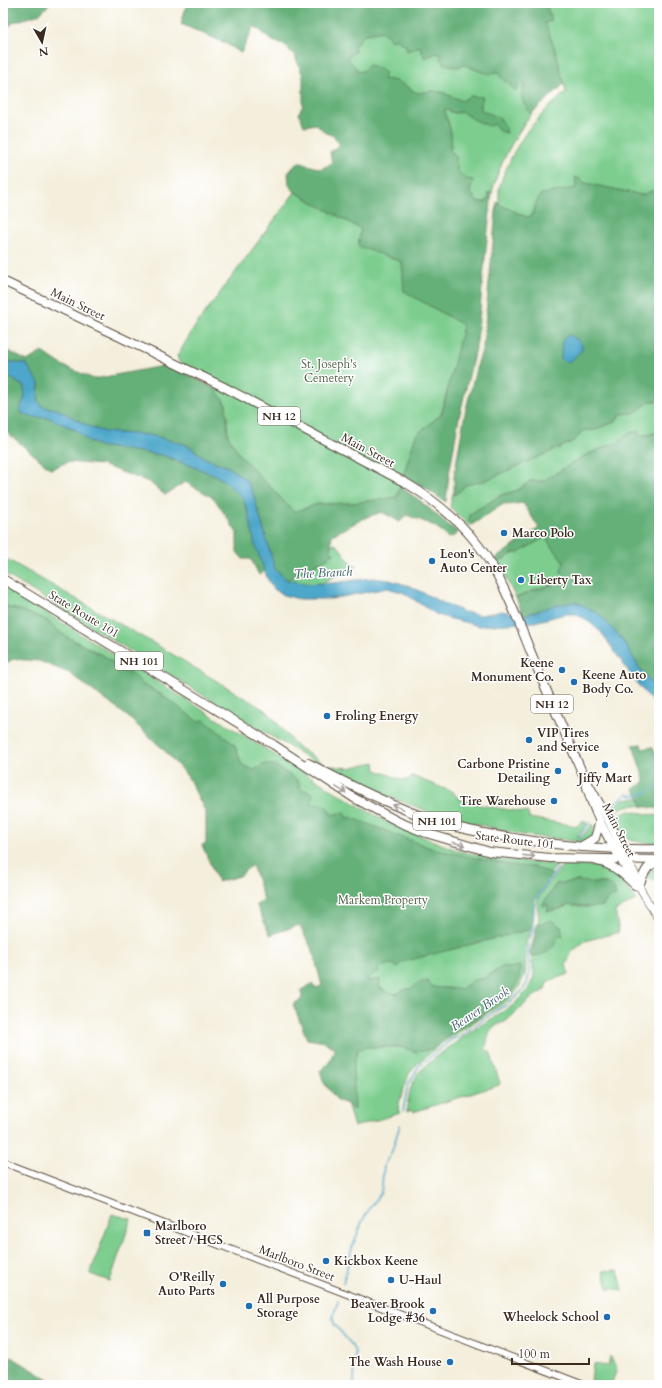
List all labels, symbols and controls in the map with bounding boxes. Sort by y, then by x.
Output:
north arrow [22,22,62,62]
text: N [37,43,49,60]
street label: Main Street [48,284,108,324]
park label: St. Joseph's Cemetery [301,356,357,386]
road number: NH 12 [258,407,300,425]
street label: Main Street [338,429,398,471]
place label: Marco Polo [512,525,574,541]
marker: Marco Polo [499,528,509,538]
place label: Leon's Auto Center [440,546,507,576]
marker: Leon's Auto Center [427,556,437,566]
water label: The Branch [293,562,354,584]
place label: Liberty Tax [529,572,592,588]
marker: Liberty Tax [516,575,526,585]
street label: State Route 101 [46,587,122,641]
road number: NH 101 [115,652,163,670]
place label: Keene Monument Co. [471,655,554,685]
marker: Keene Monument Co. [557,665,567,675]
place label: Keene Auto Body Co. [582,667,646,697]
marker: Keene Auto Body Co. [569,677,579,687]
road number: NH 12 [531,695,573,713]
place label: Froling Energy [335,708,419,724]
marker: Froling Energy [322,711,332,721]
place label: VIP Tires and Service [537,725,600,755]
marker: VIP Tires and Service [524,735,534,745]
place label: Carbone Pristine Detailing [457,756,551,786]
marker: Jiffy Mart [600,760,610,770]
marker: Carbone Pristine Detailing [553,766,563,776]
place label: Jiffy Mart [576,770,632,786]
one-way arrow [335,787,347,795]
place label: Tire Warehouse [460,793,546,809]
marker: Tire Warehouse [549,796,559,806]
street label: Main Street [599,800,640,860]
one-way arrow [393,802,405,810]
road number: NH 101 [413,812,461,830]
street label: State Route 101 [474,827,556,853]
one-way arrow [453,841,466,848]
one-way arrow [522,852,535,859]
park label: Markem Property [338,892,429,908]
water label: Beaver Brook [447,982,514,1035]
place label: Marlboro Street / HCS [155,1218,223,1248]
marker: Marlboro Street / HCS [142,1228,152,1238]
street label: Marlboro Street [257,1241,337,1285]
place label: Kickbox Keene [334,1253,418,1269]
marker: Kickbox Keene [321,1256,331,1266]
place label: O'Reilly Auto Parts [158,1269,215,1299]
place label: U-Haul [399,1272,442,1288]
marker: U-Haul [386,1275,396,1285]
marker: O'Reilly Auto Parts [218,1279,228,1289]
place label: All Purpose Storage [257,1291,320,1321]
place label: Beaver Brook Lodge #36 [350,1296,426,1326]
marker: All Purpose Storage [244,1301,254,1311]
marker: Beaver Brook Lodge #36 [428,1306,438,1316]
place label: Wheelock School [502,1309,599,1325]
marker: Wheelock School [602,1312,612,1322]
scale bar [512,1340,589,1366]
text: 100 m [518,1346,551,1362]
place label: The Wash House [348,1354,442,1370]
marker: The Wash House [445,1357,455,1367]

